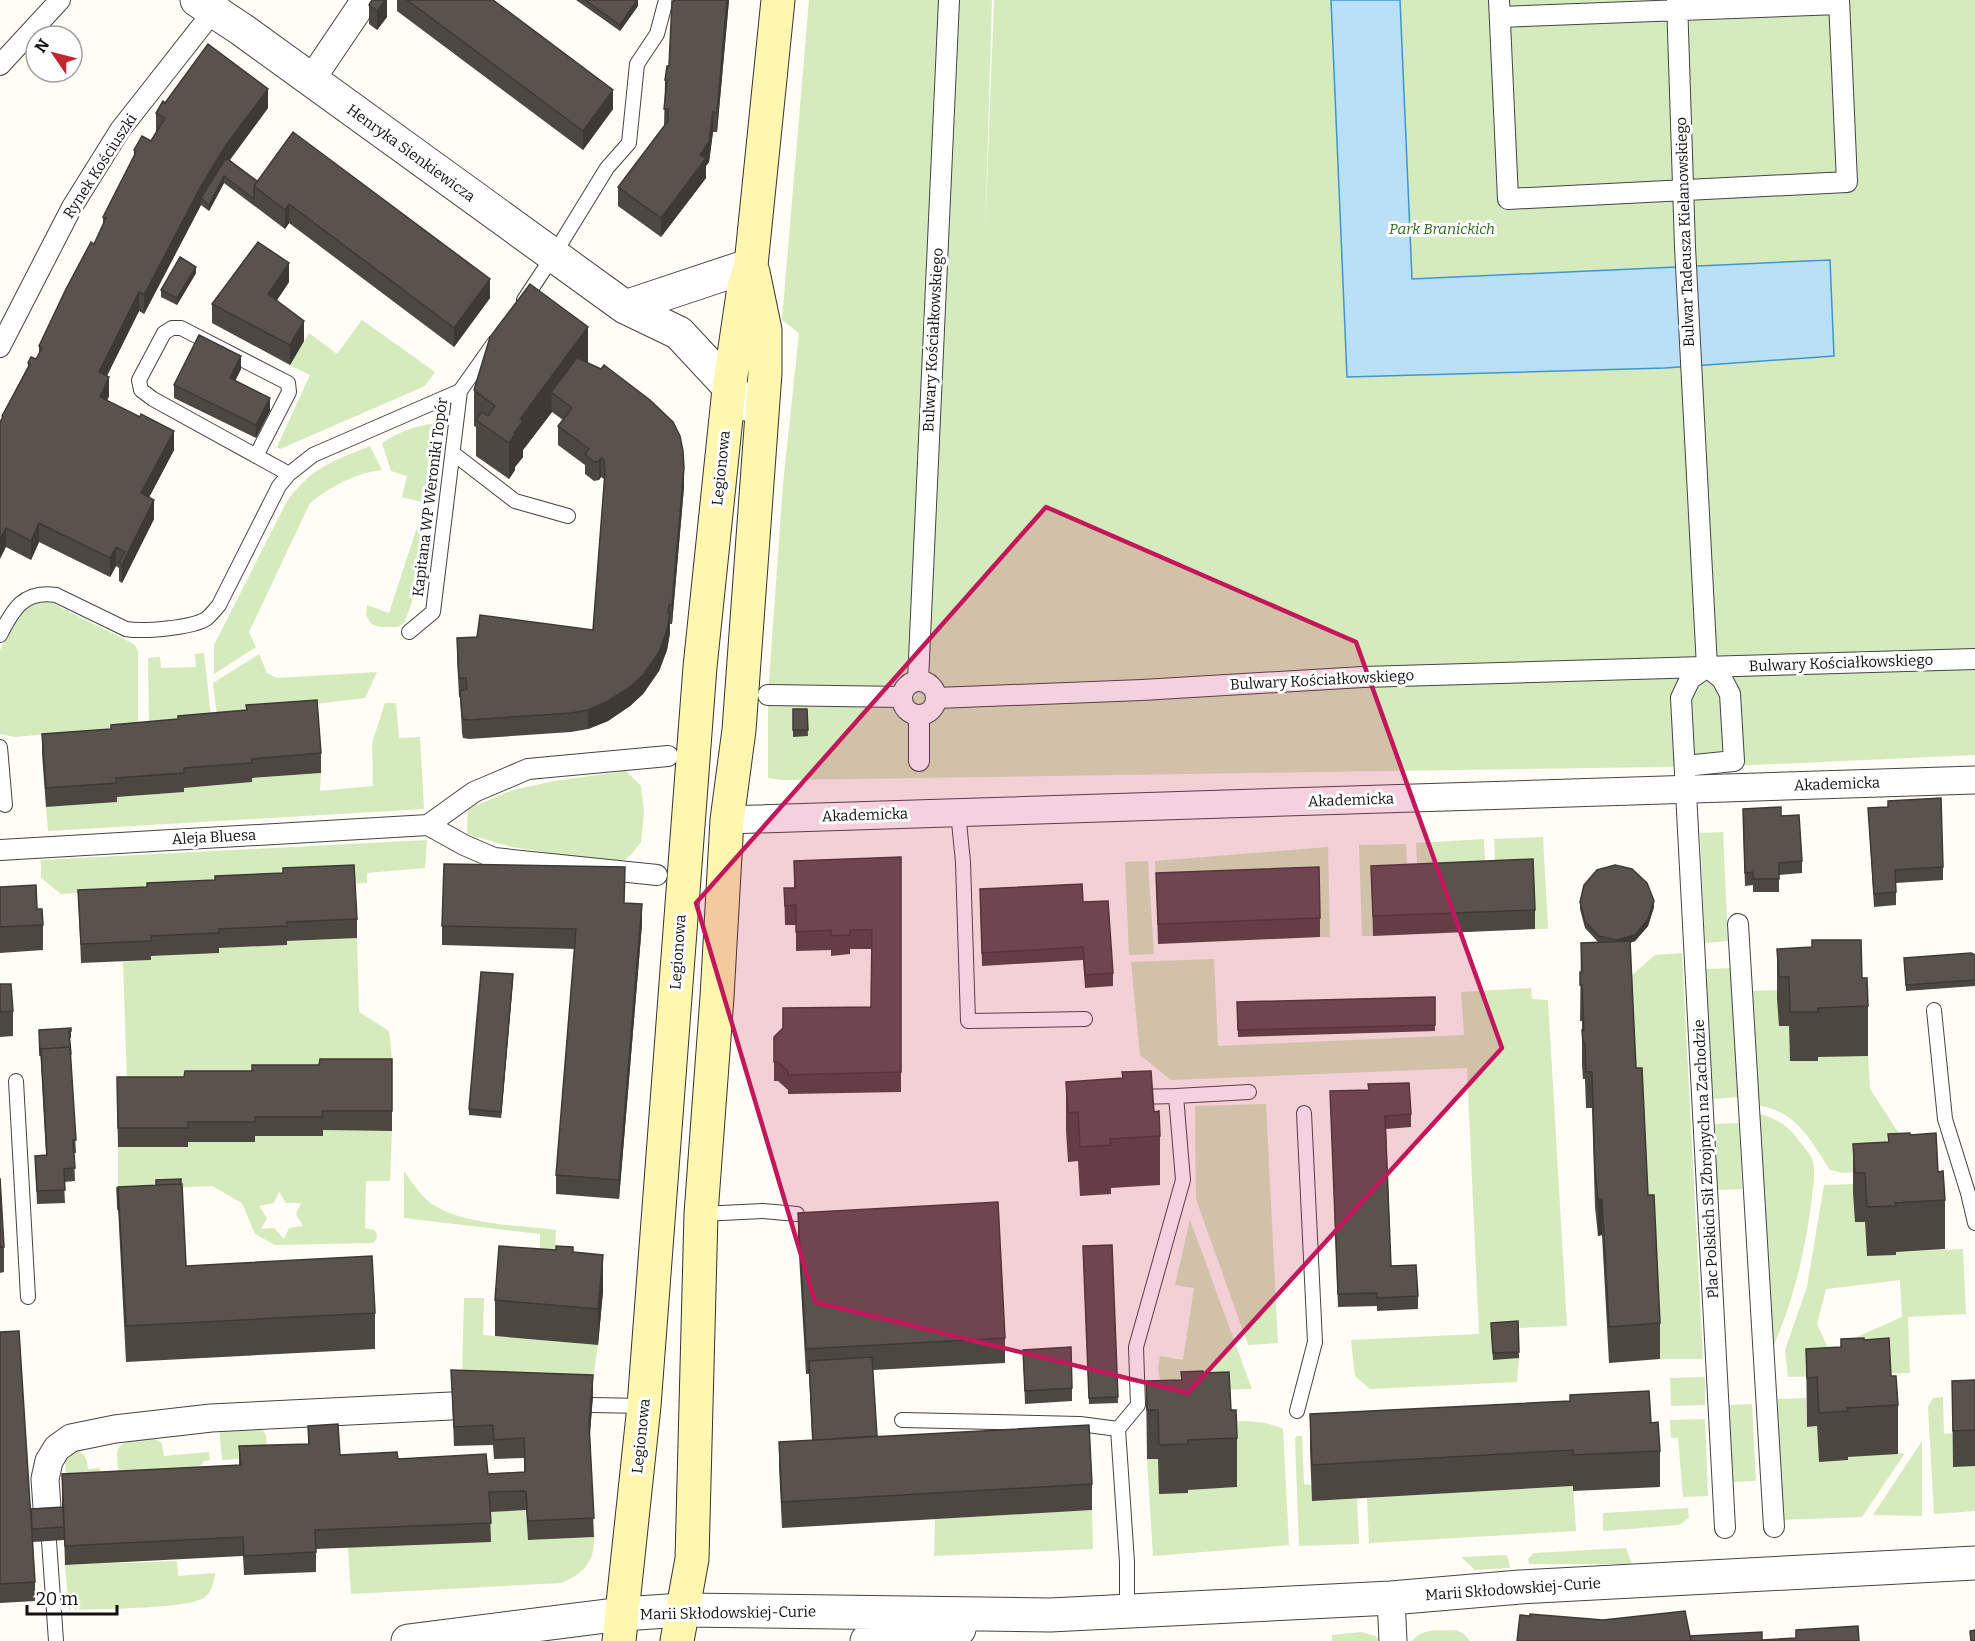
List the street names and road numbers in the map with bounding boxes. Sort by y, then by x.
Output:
street label: Henryka Sienkiewicza [343,100,479,206]
street label: Rynek Kościuszki [60,110,141,222]
street label: Bulwar Tadeusza Kielanowskiego [1672,117,1698,347]
street label: Bulwary Kościałkowskiego [919,248,947,432]
street label: Kapitana WP Weroniki Topór [409,396,451,598]
street label: Legionowa [708,430,734,506]
street label: Bulwary Kościałkowskiego [1749,651,1933,675]
street label: Bulwary Kościałkowskiego [1230,666,1414,694]
street label: Akademicka [1794,773,1880,795]
street label: Akademicka [1308,789,1394,811]
street label: Akademicka [822,804,908,826]
street label: Aleja Bluesa [171,826,257,848]
street label: Legionowa [666,914,690,990]
street label: Plac Polskich Sił Zbrojnych na Zachodzie [1690,1019,1722,1299]
street label: Legionowa [628,1398,654,1474]
street label: Marii Skłodowskiej-Curie [1425,1574,1601,1604]
street label: Marii Skłodowskiej-Curie [640,1602,816,1624]

